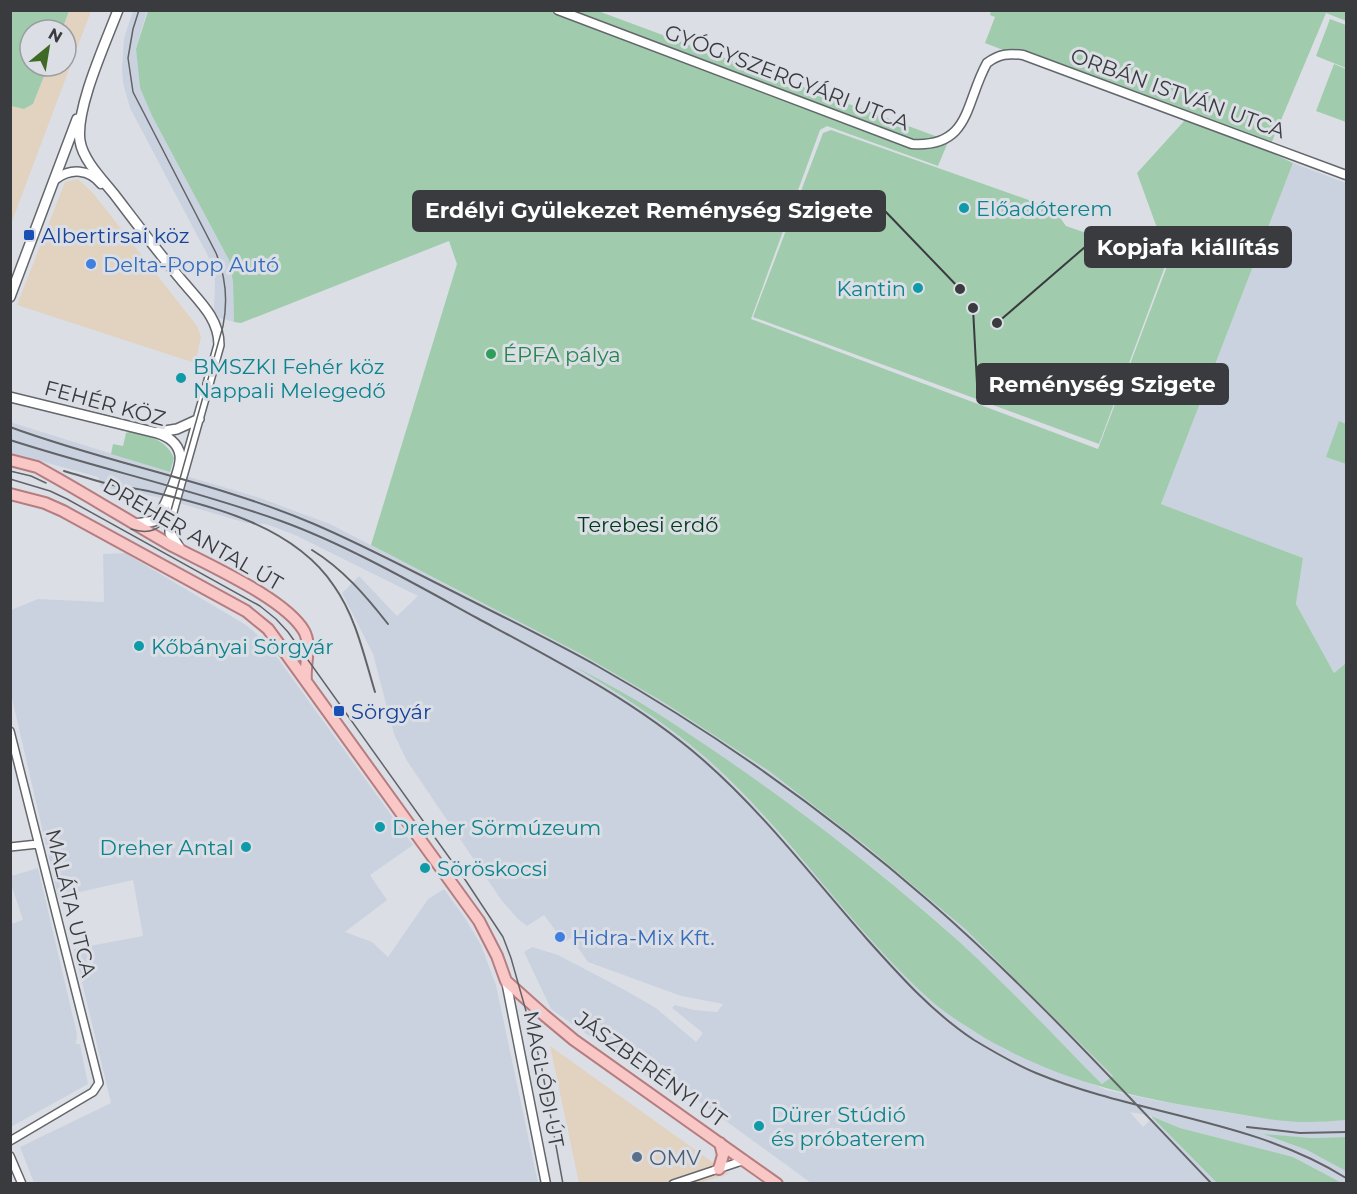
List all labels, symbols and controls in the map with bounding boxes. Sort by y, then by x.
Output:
north arrow [18,18,78,78]
street label: GYÓGYSZERGYÁRI UTCA [661,19,914,136]
text: N [45,24,66,47]
street label: ORBÁN ISTVÁN UTCA [1067,43,1290,144]
callout: Erdélyi Gyülekezet Reménység Szigete [413,191,885,231]
place label: Előadóterem [976,196,1113,221]
text: Erdélyi Gyülekezet Reménység Szigete [425,197,873,224]
marker: Előadóterem [957,201,971,215]
place label: Albertirsai köz [41,223,190,248]
callout: Kopjafa kiállítás [1085,227,1291,267]
marker: Albertirsai köz [22,228,36,242]
text: Kopjafa kiállítás [1097,234,1280,261]
place label: Delta-Popp Autó [103,252,279,277]
marker: Delta-Popp Autó [84,257,98,271]
place label: Kantin [836,276,906,301]
marker: Kantin [911,281,925,295]
place label: ÉPFA pálya [503,342,621,367]
marker: ÉPFA pálya [484,347,498,361]
place label: BMSZKI Fehér köz Nappali Melegedő [193,354,386,403]
callout: Reménység Szigete [977,364,1228,404]
marker: BMSZKI Fehér köz Nappali Melegedő [174,371,188,385]
text: Reménység Szigete [988,371,1216,398]
street label: FEHÉR KÖZ [42,375,168,431]
street label: DREHER ANTAL ÚT [99,472,287,596]
park label: Terebesi erdő [578,512,718,537]
place label: Kőbányai Sörgyár [151,634,334,659]
marker: Kőbányai Sörgyár [132,639,146,653]
place label: Sörgyár [351,699,431,724]
marker: Sörgyár [332,704,346,718]
place label: Dreher Sörmúzeum [392,815,601,840]
marker: Dreher Sörmúzeum [373,820,387,834]
street label: MALÁTA UTCA [41,826,102,980]
place label: Dreher Antal [100,835,234,860]
marker: Dreher Antal [239,840,253,854]
place label: Söröskocsi [437,856,548,881]
marker: Söröskocsi [418,861,432,875]
place label: Hidra-Mix Kft. [572,925,715,950]
marker: Hidra-Mix Kft. [553,930,567,944]
street label: JÁSZBERÉNYI ÚT [570,1005,732,1132]
street label: MAGLÓDI ÚT [519,1009,569,1149]
place label: Dürer Stúdió és próbaterem [771,1102,925,1151]
marker: Dürer Stúdió és próbaterem [752,1119,766,1133]
place label: OMV [649,1145,701,1170]
marker: OMV [630,1150,644,1164]

